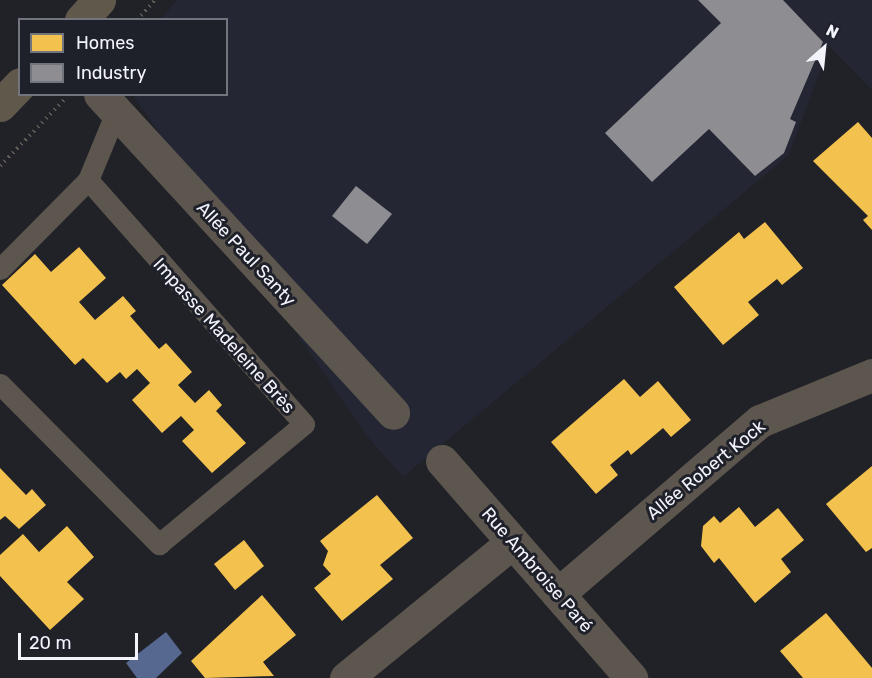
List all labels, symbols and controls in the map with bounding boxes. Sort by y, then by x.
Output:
legend [18,18,228,96]
north arrow [794,18,854,78]
text: N [823,20,842,43]
text: Homes [76,32,134,54]
text: Industry [76,62,146,84]
street label: Allée Paul Santy [192,197,300,311]
street label: Impasse Madeleine Brès [149,254,299,418]
street label: Allée Robert Kock [642,416,770,524]
street label: Rue Ambroise Paré [477,503,597,637]
scale bar [21,621,141,659]
text: 20 m [29,632,71,654]

